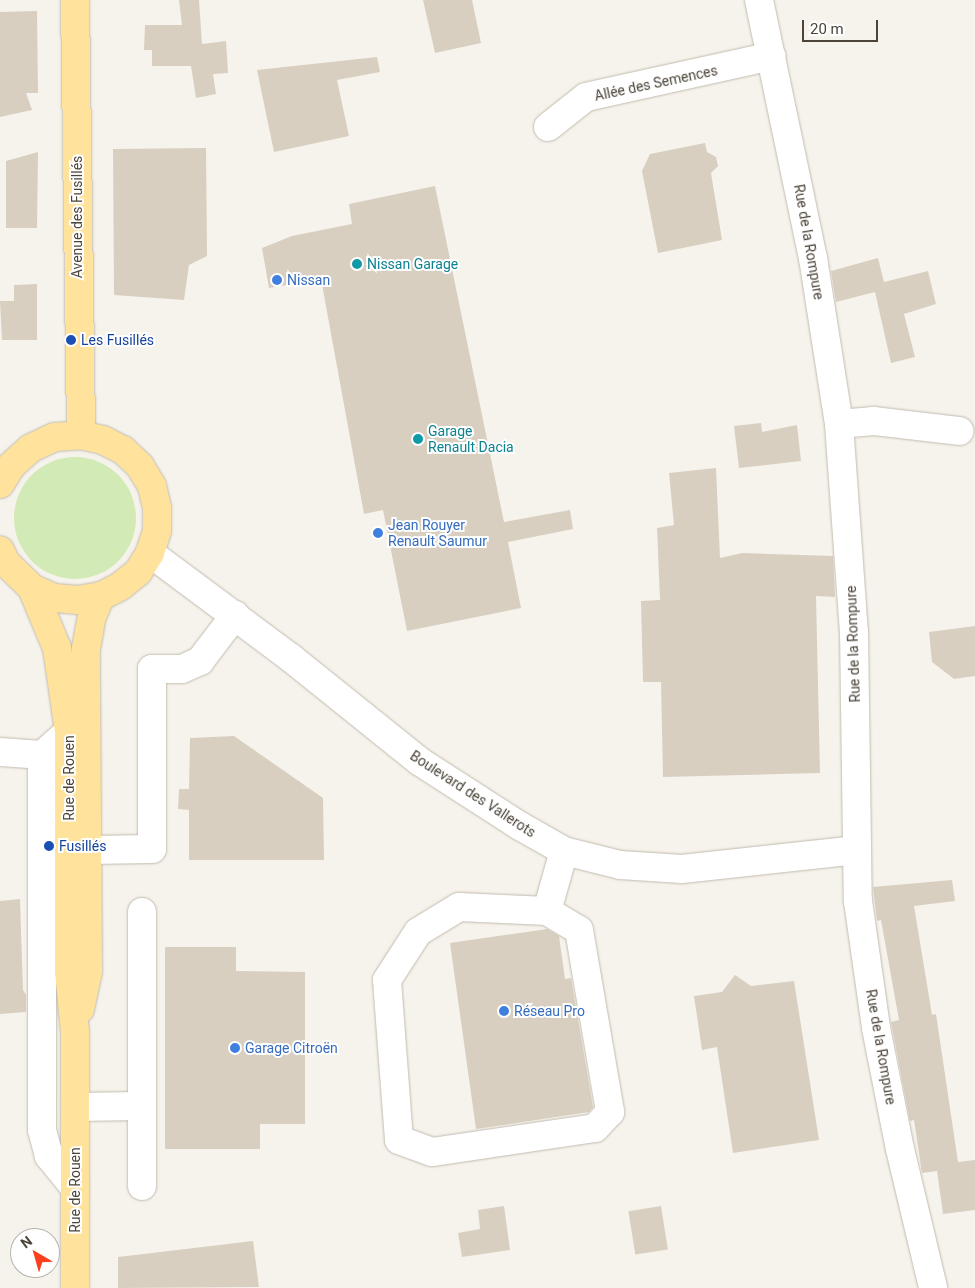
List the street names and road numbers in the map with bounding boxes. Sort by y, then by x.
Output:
street label: Allée des Semences [593,62,719,104]
street label: Avenue des Fusillés [69,156,85,278]
street label: Rue de la Rompure [791,183,827,301]
street label: Rue de la Rompure [843,585,863,703]
street label: Rue de Rouen [61,735,77,821]
street label: Boulevard des Vallerots [407,747,539,841]
street label: Rue de la Rompure [863,988,899,1106]
street label: Rue de Rouen [67,1147,83,1233]

